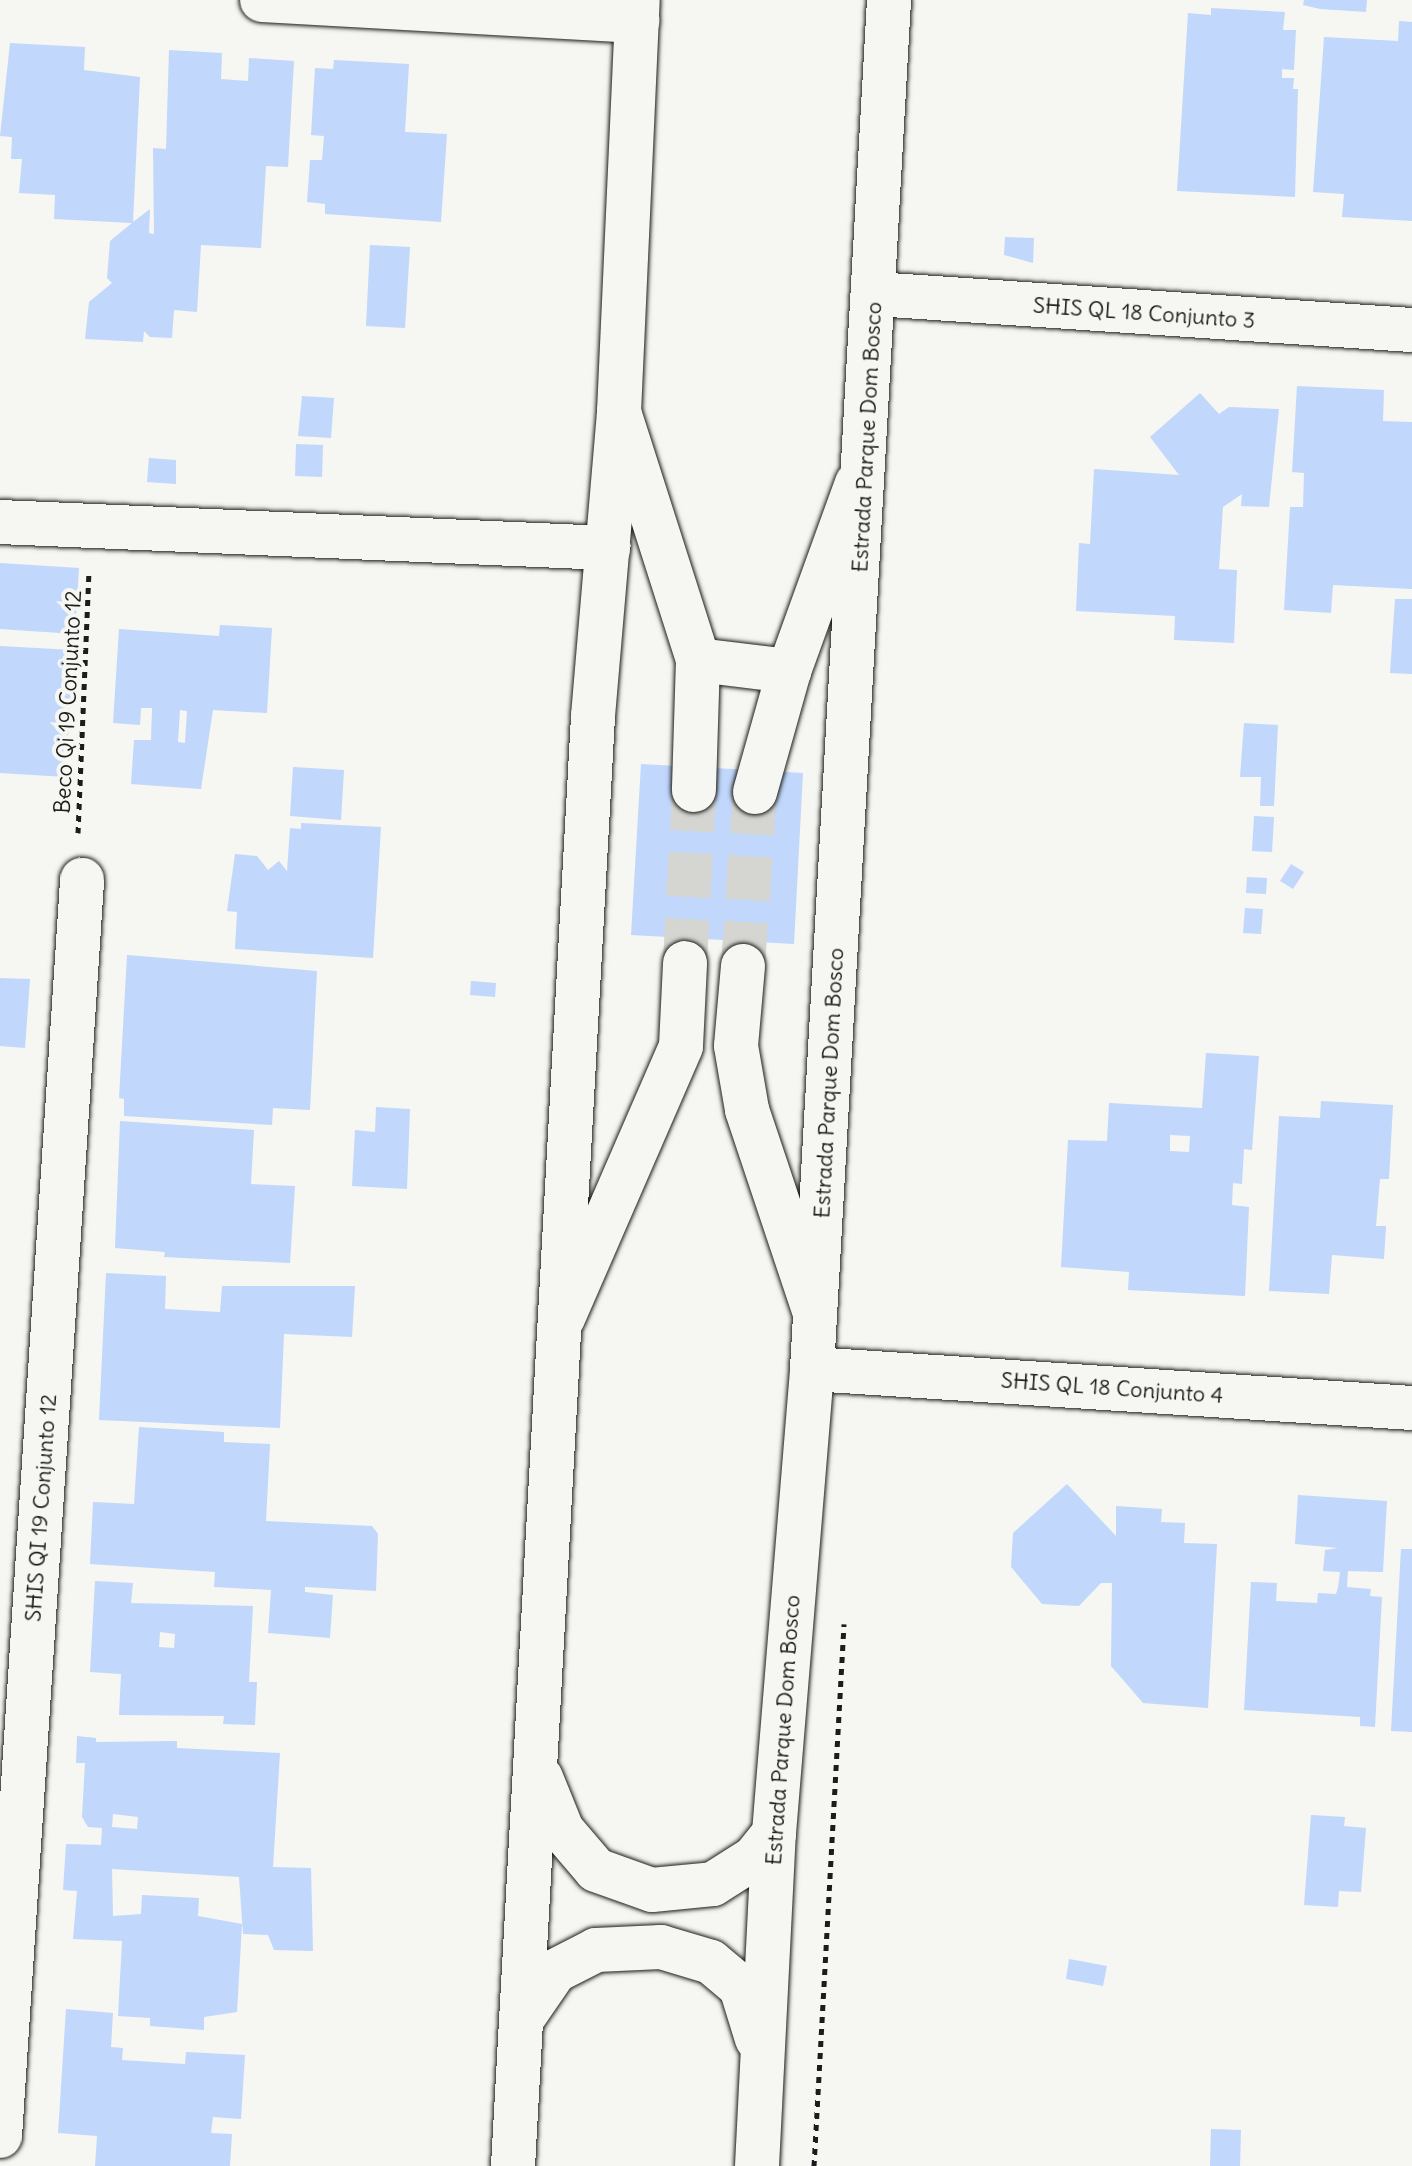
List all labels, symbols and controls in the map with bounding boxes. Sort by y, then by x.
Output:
street label: SHIS QL 18 Conjunto 3 [1032,292,1256,334]
street label: Estrada Parque Dom Bosco [847,301,887,573]
street label: Beco Qi 19 Conjunto 12 [49,590,87,814]
street label: Estrada Parque Dom Bosco [809,947,849,1219]
street label: SHIS QL 18 Conjunto 4 [1000,1367,1224,1409]
street label: SHIS QI 19 Conjunto 12 [20,1393,62,1623]
street label: Estrada Parque Dom Bosco [760,1594,806,1866]

